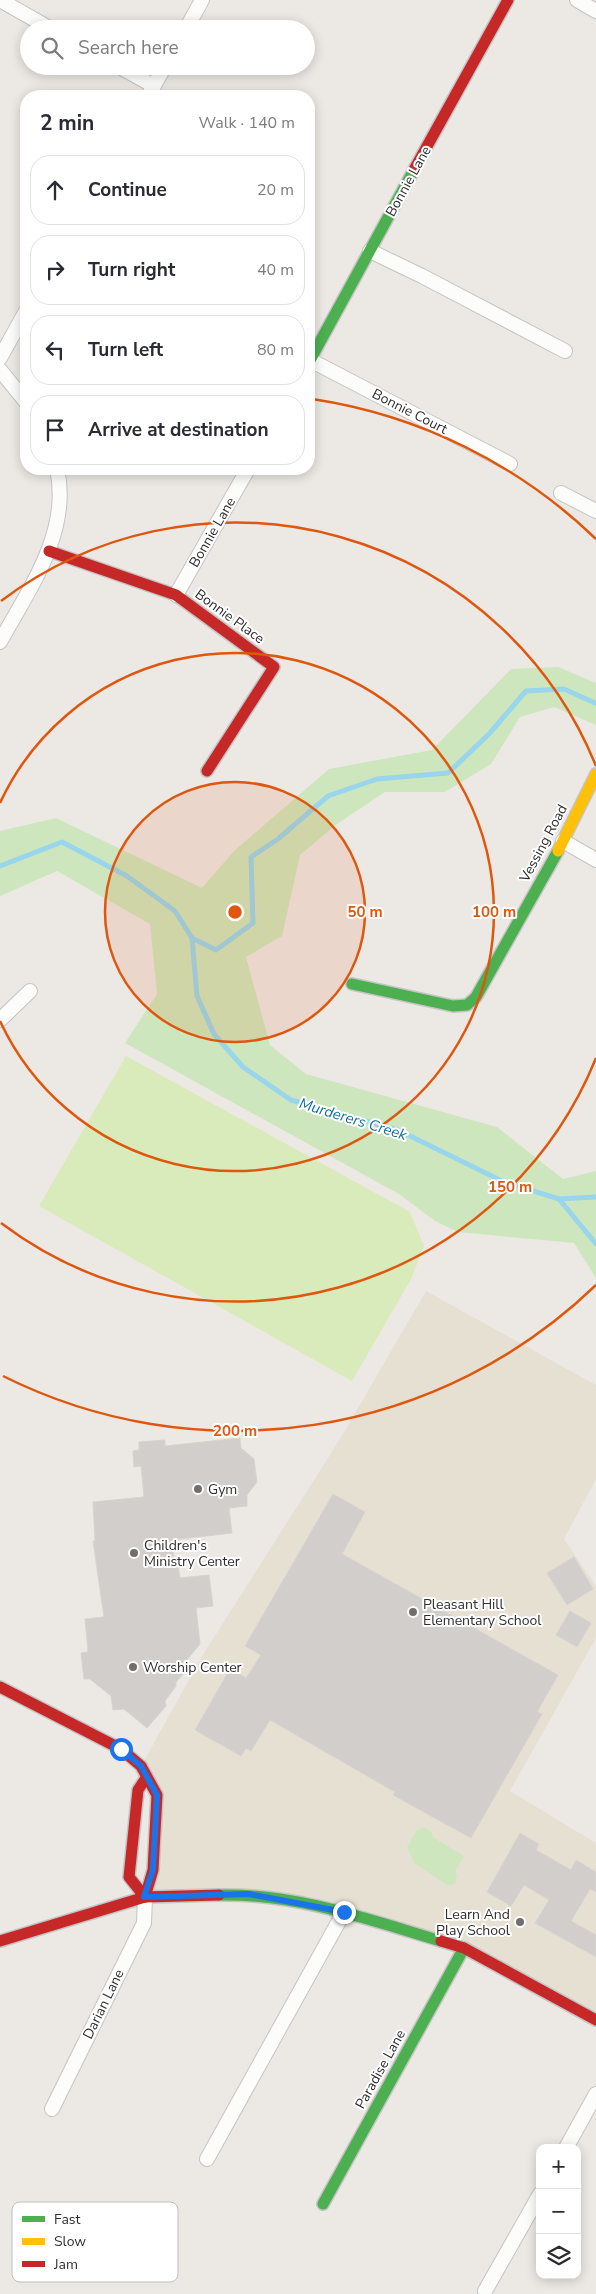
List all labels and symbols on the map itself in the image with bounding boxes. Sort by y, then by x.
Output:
street label: Bonnie Lane [381,143,436,220]
street label: Bonnie Court [369,384,451,439]
street label: Bonnie Lane [185,494,240,571]
street label: Bonnie Place [191,585,268,648]
street label: Vessing Road [515,801,572,886]
text: 50 m [347,902,383,922]
text: 100 m [472,902,516,922]
centre of rings [226,903,244,921]
water label: Murderers Creek [297,1093,410,1145]
text: 150 m [488,1177,532,1197]
text: 200 m [213,1421,257,1441]
place label: Gym [208,1480,237,1499]
marker: Gym [192,1483,204,1495]
place label: Children's Ministry Center [144,1536,240,1571]
marker: Children's Ministry Center [128,1547,140,1559]
place label: Pleasant Hill Elementary School [423,1595,542,1630]
marker: Pleasant Hill Elementary School [407,1606,419,1618]
place label: Worship Center [143,1658,242,1677]
marker: Worship Center [127,1661,139,1673]
route start [110,1738,133,1761]
route end [333,1901,356,1924]
place label: Learn And Play School [436,1905,511,1940]
marker: Learn And Play School [514,1916,526,1928]
street label: Darian Lane [78,1966,129,2042]
street label: Paradise Lane [351,2026,410,2112]
legend [12,2202,178,2282]
text: Fast [54,2210,80,2229]
text: Slow [54,2232,86,2251]
text: Jam [53,2255,78,2274]

